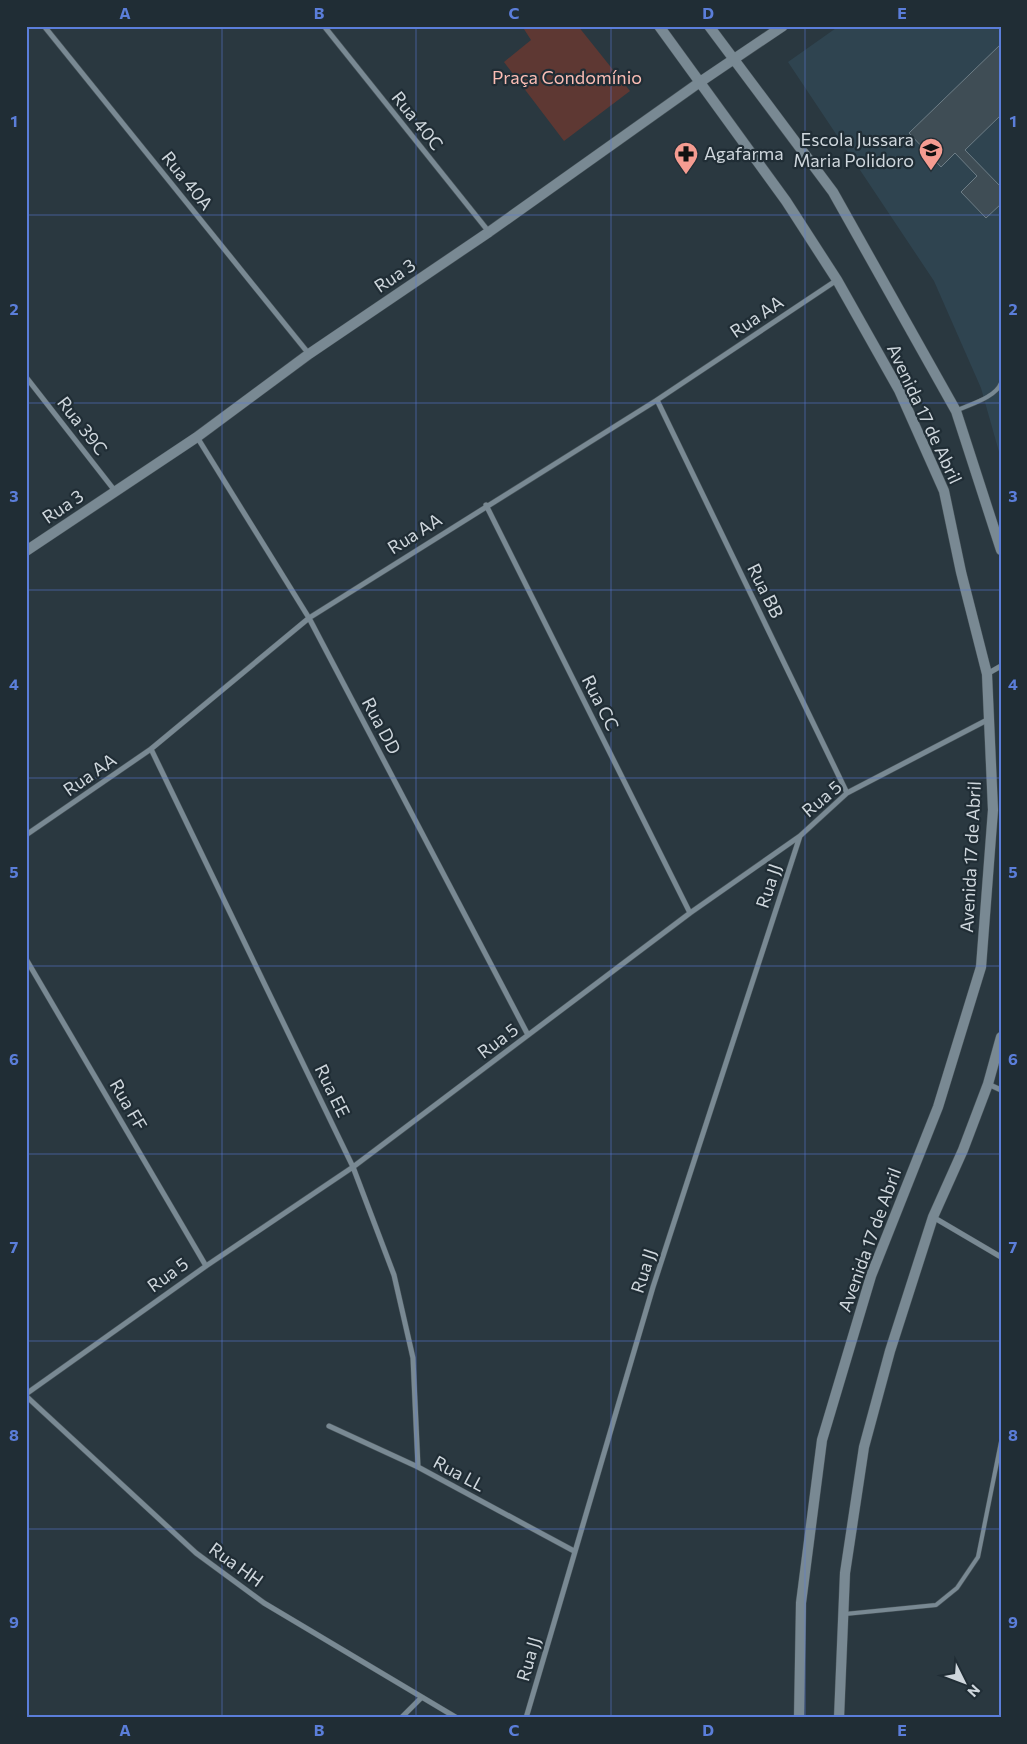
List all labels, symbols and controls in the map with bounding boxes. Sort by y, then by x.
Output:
text: A [119,3,131,22]
text: B [314,3,325,22]
text: C [509,3,520,22]
text: D [702,3,714,22]
text: E [897,3,907,22]
park label: Praça Condomínio [492,66,642,88]
street label: Rua 40C [387,86,448,154]
text: 1 [10,111,18,130]
text: 1 [1009,111,1017,130]
place label: Escola Jussara Maria Polidoro [793,128,914,171]
school or university icon: Escola Jussara Maria Polidoro [918,137,944,171]
pharmacy icon: Agafarma [673,141,699,175]
place label: Agafarma [704,142,784,164]
street label: Rua 40A [157,146,218,214]
street label: Rua 3 [370,253,419,297]
street label: Rua AA [726,290,787,342]
text: 2 [9,299,19,318]
text: 2 [1008,299,1018,318]
street label: Avenida 17 de Abril [883,340,967,487]
street label: Rua 39C [53,392,113,459]
street label: Rua 3 [38,484,87,528]
text: 3 [9,486,19,505]
text: 3 [1008,486,1018,505]
street label: Rua AA [383,508,446,558]
street label: Rua BB [743,560,789,622]
street label: Rua CC [578,671,624,734]
text: 4 [9,674,19,693]
text: 4 [1008,674,1018,693]
street label: Rua DD [358,693,406,758]
street label: Rua AA [59,748,120,800]
street label: Rua 5 [797,775,846,821]
street label: Avenida 17 de Abril [955,781,985,933]
street label: Rua JJ [751,861,786,911]
text: 5 [9,862,19,881]
text: 5 [1008,862,1018,881]
street label: Rua 5 [473,1018,522,1063]
text: 6 [9,1049,19,1068]
text: 6 [1008,1049,1018,1068]
street label: Rua EE [311,1060,355,1121]
street label: Rua FF [105,1075,152,1134]
street label: Avenida 17 de Abril [833,1165,905,1315]
text: 7 [10,1237,19,1256]
text: 7 [1009,1237,1018,1256]
street label: Rua JJ [626,1246,661,1296]
street label: Rua 5 [143,1252,192,1296]
text: 8 [9,1425,19,1444]
text: 8 [1008,1425,1018,1444]
street label: Rua LL [430,1450,489,1496]
street label: Rua HH [205,1537,268,1591]
text: 9 [9,1612,19,1631]
text: 9 [1008,1612,1018,1631]
street label: Rua JJ [511,1634,545,1684]
north arrow [940,1656,990,1706]
text: N [964,1681,984,1701]
text: A [119,1720,131,1739]
text: B [314,1720,325,1739]
text: C [509,1720,520,1739]
text: D [702,1720,714,1739]
text: E [897,1720,907,1739]

